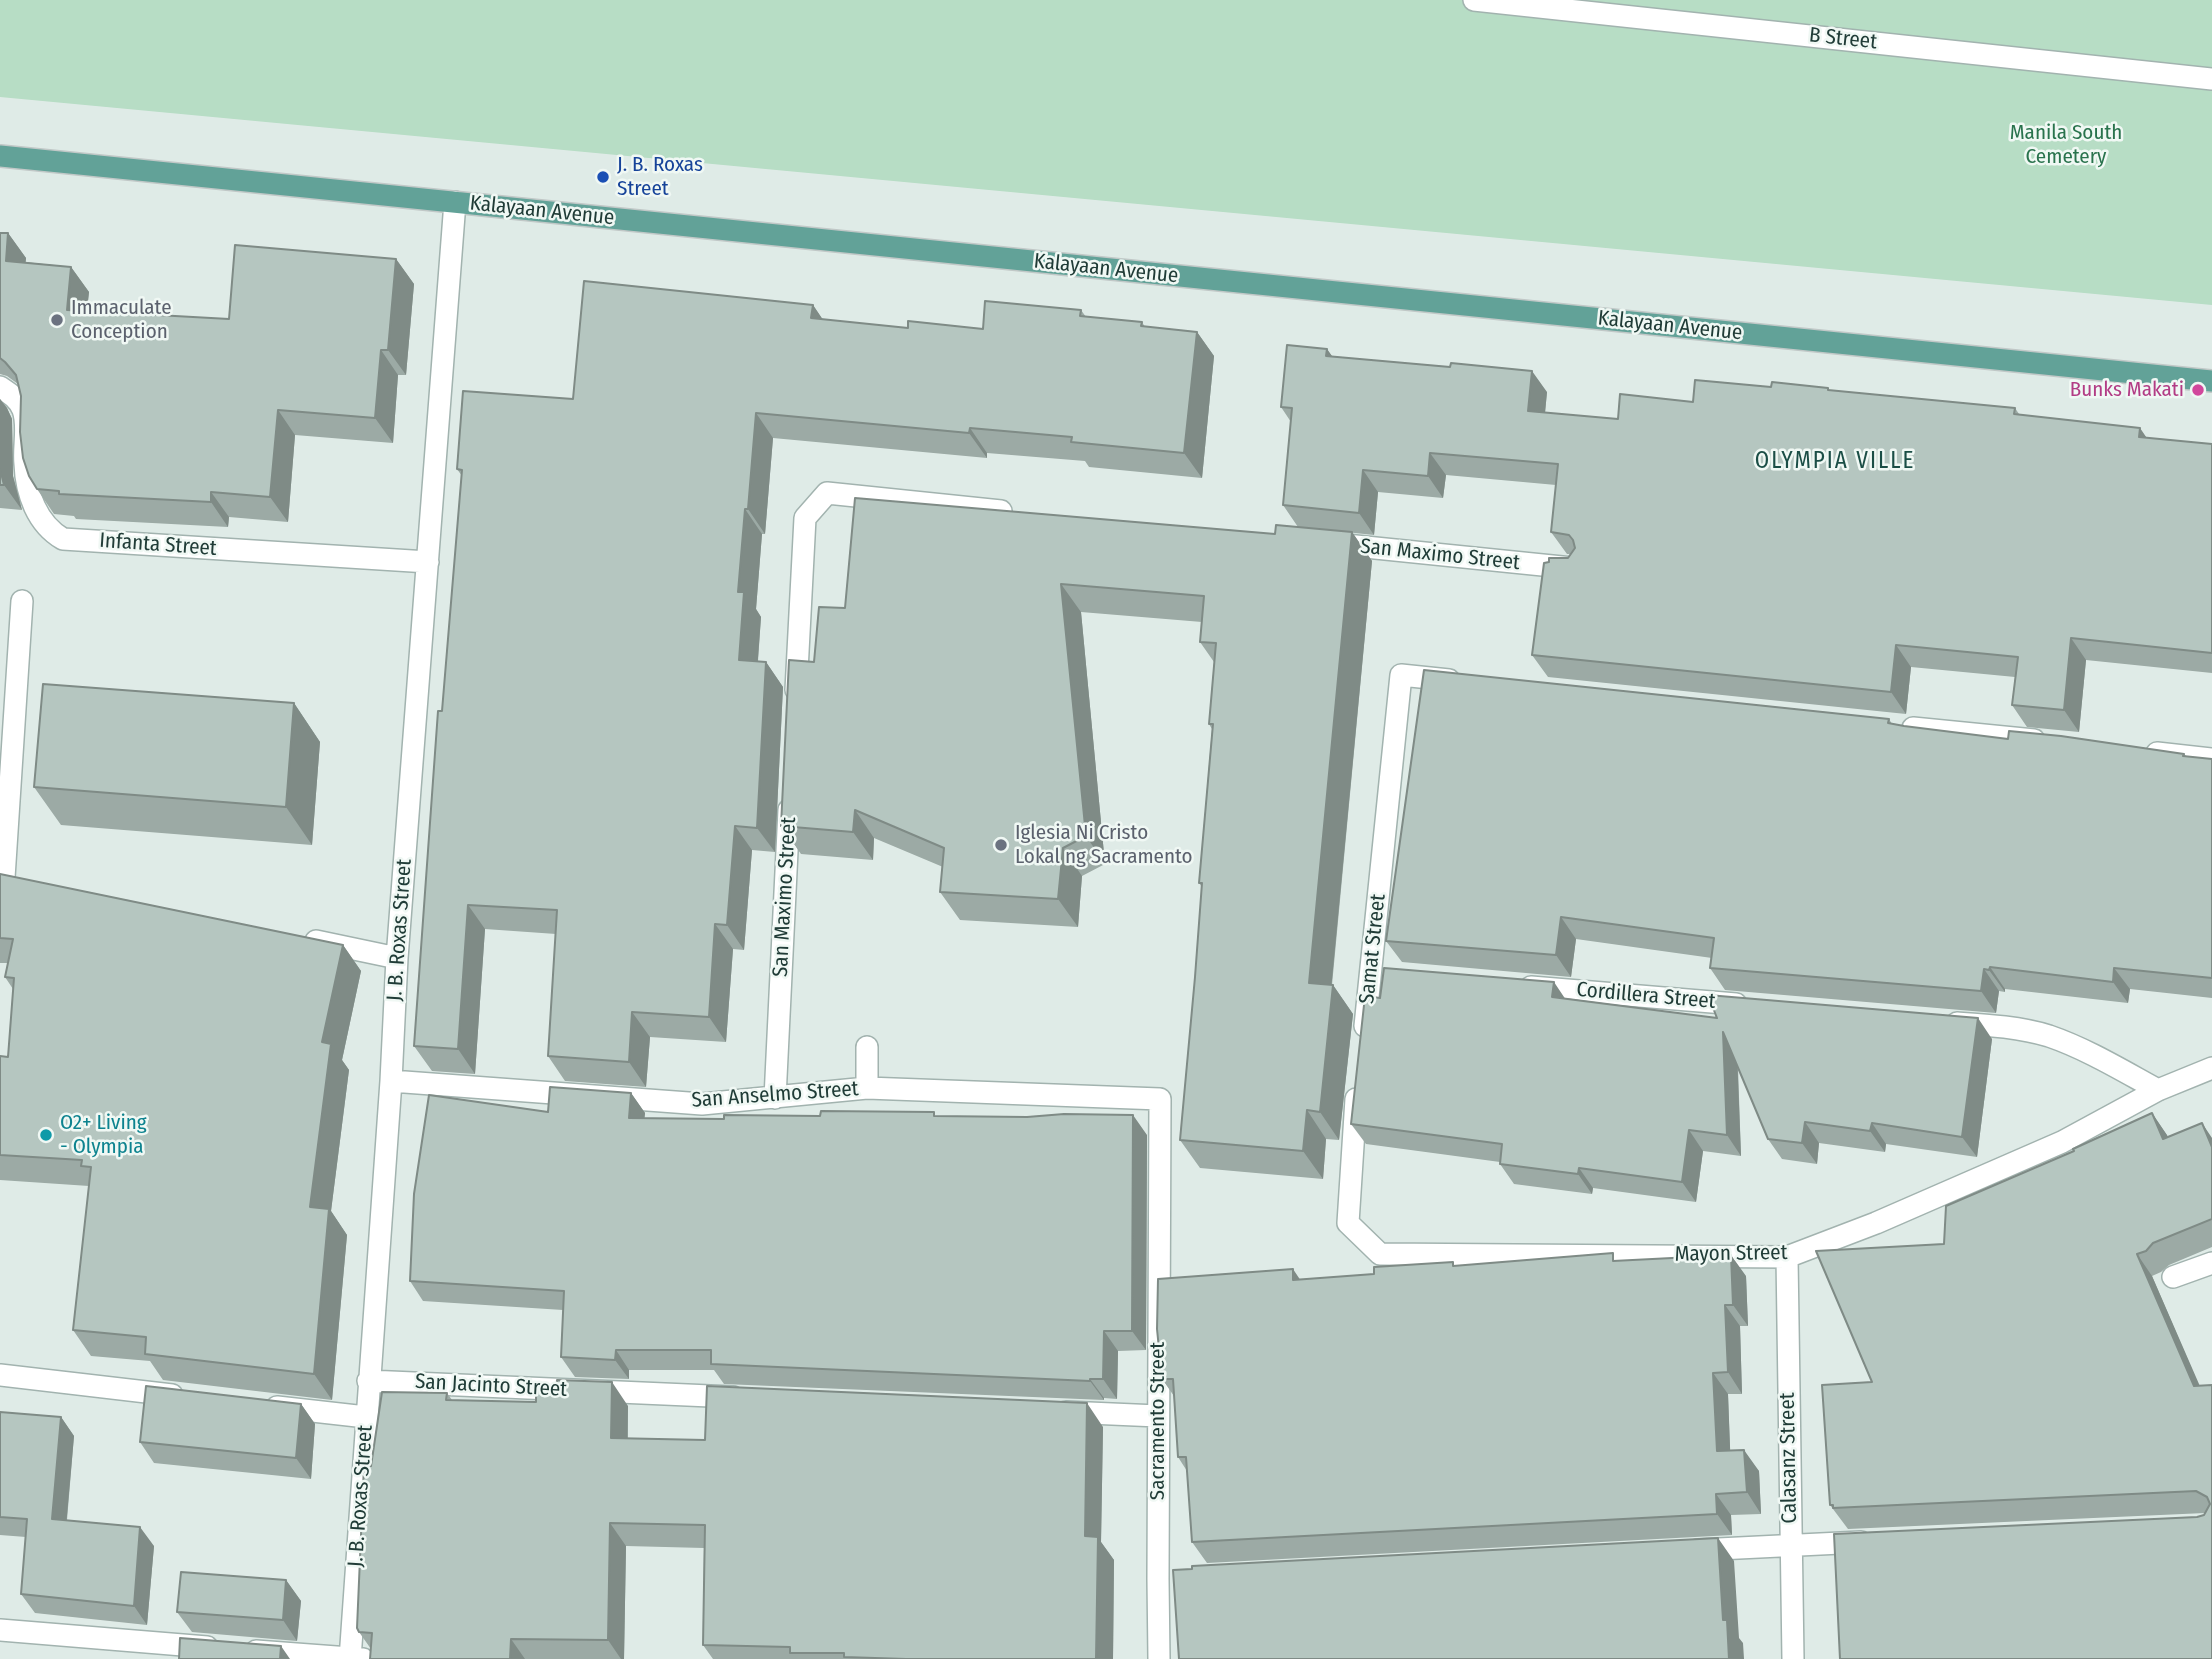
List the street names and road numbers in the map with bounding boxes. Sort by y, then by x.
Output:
street label: B Street [1808,23,1878,55]
street label: Kalayaan Avenue [469,191,615,231]
street label: Kalayaan Avenue [1033,249,1179,289]
street label: Kalayaan Avenue [1597,306,1743,346]
street label: Infanta Street [99,528,217,562]
street label: San Maximo Street [1359,534,1521,576]
street label: San Maximo Street [768,816,802,978]
street label: J. B. Roxas Street [382,858,418,1002]
street label: Samat Street [1355,893,1391,1005]
street label: Cordillera Street [1575,977,1717,1015]
street label: San Anselmo Street [691,1077,859,1113]
street label: Mayon Street [1674,1240,1788,1268]
street label: Sacramento Street [1145,1342,1171,1500]
street label: San Jacinto Street [414,1369,568,1403]
street label: Calasanz Street [1775,1392,1803,1524]
street label: J. B. Roxas Street [343,1424,379,1568]

